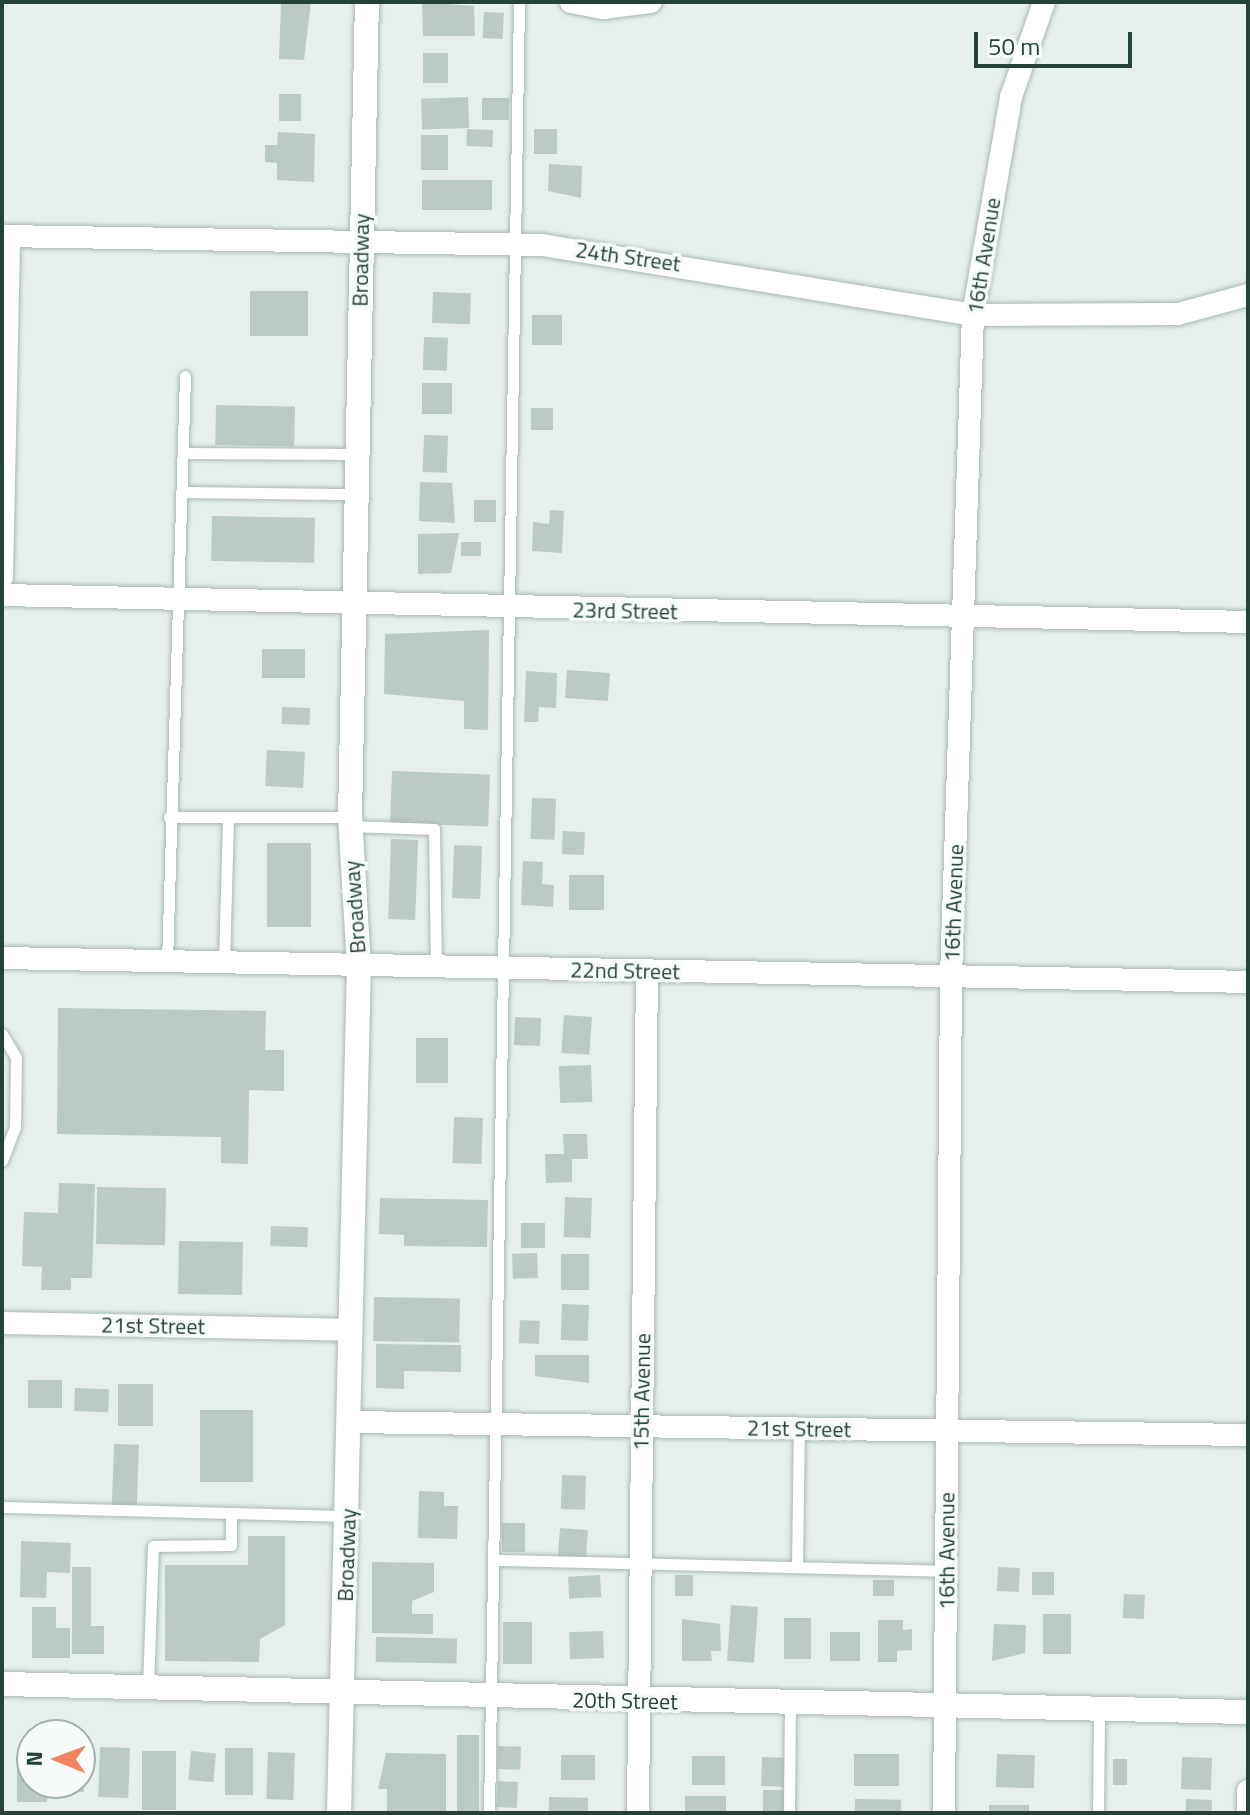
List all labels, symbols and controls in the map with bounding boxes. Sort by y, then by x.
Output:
scale bar [978,16,1136,66]
text: 50 m [988,28,1040,64]
street label: 16th Avenue [962,196,1006,316]
street label: Broadway [347,213,375,307]
street label: 24th Street [574,237,682,277]
street label: 23rd Street [572,597,678,625]
street label: 16th Avenue [939,844,969,962]
street label: Broadway [339,859,371,955]
street label: 22nd Street [570,957,680,985]
street label: 21st Street [101,1312,205,1340]
street label: 15th Avenue [628,1333,656,1451]
street label: 21st Street [747,1415,851,1443]
street label: 16th Avenue [934,1492,960,1610]
street label: Broadway [332,1508,362,1602]
street label: 20th Street [572,1687,678,1715]
north arrow [16,1719,96,1799]
text: N [17,1751,51,1767]

